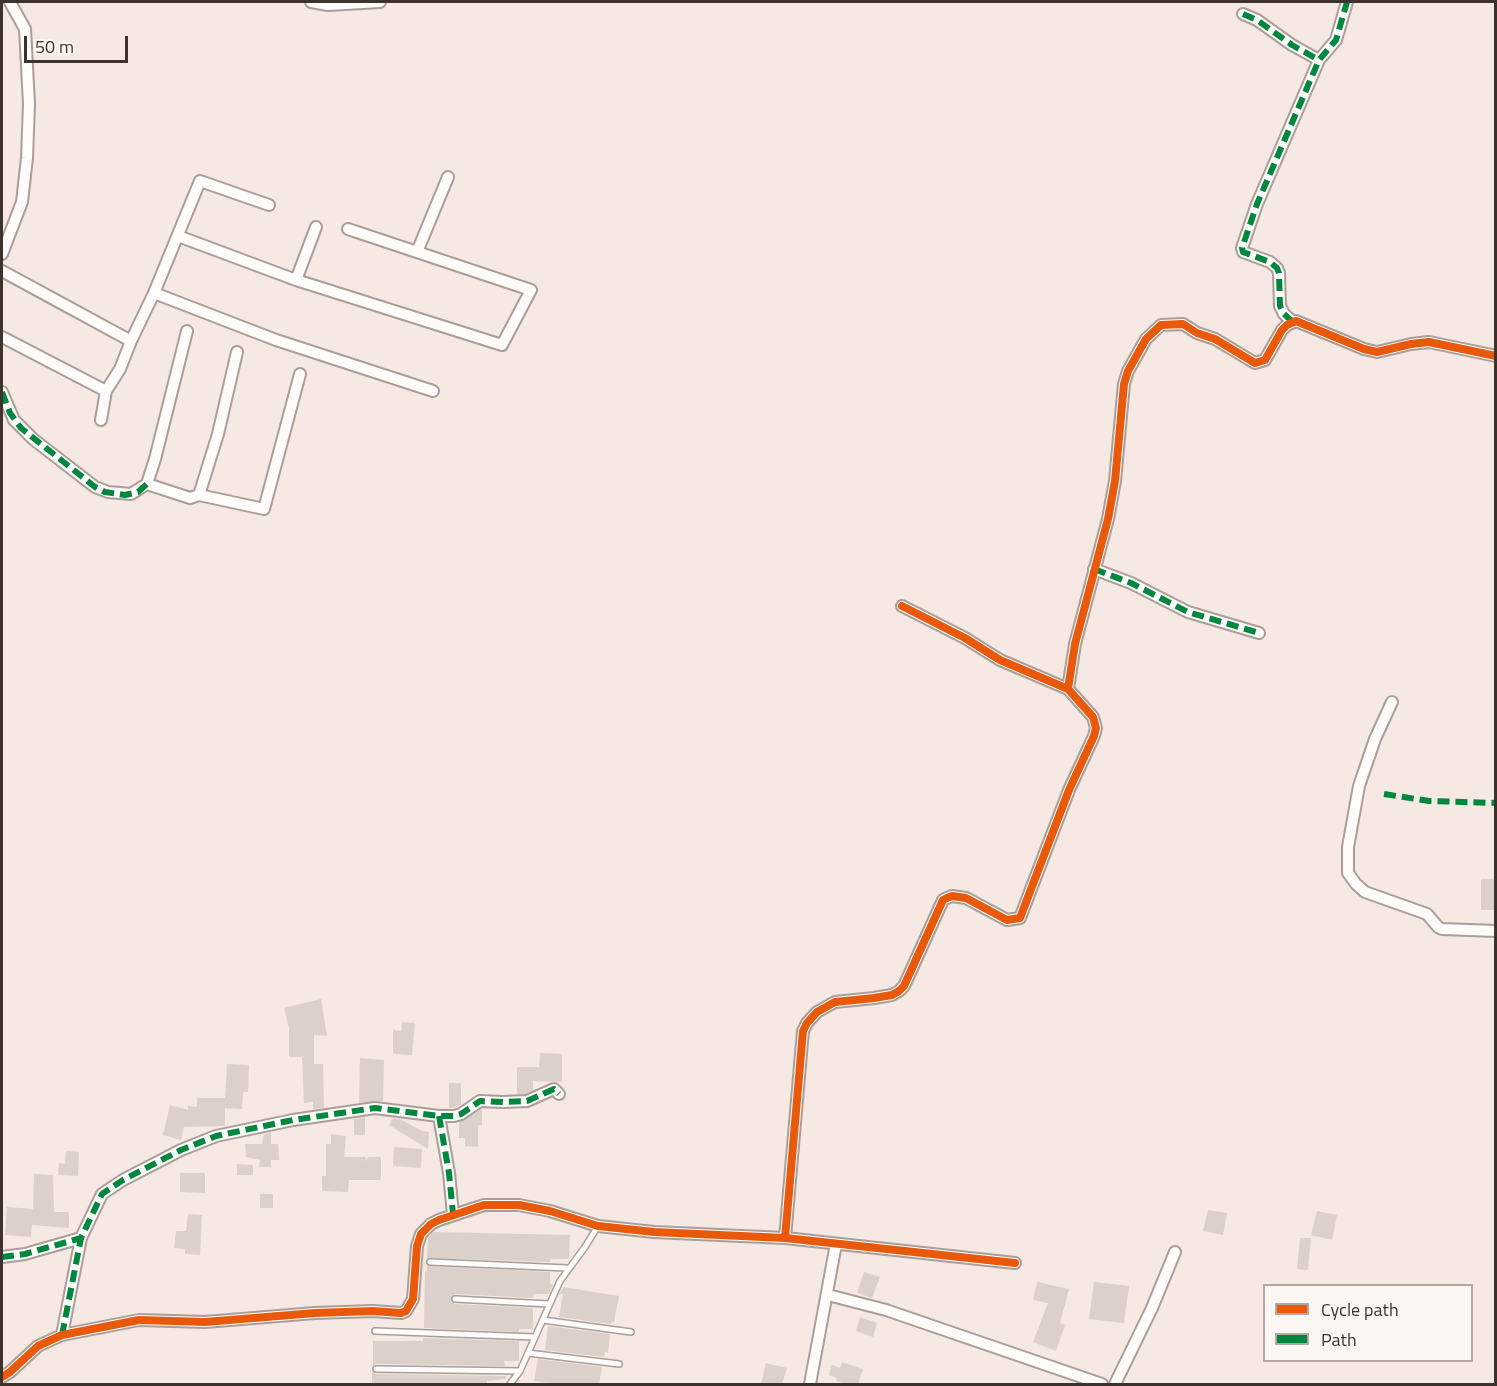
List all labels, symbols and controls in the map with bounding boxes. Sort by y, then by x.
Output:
scale bar [27,24,130,62]
text: 50 m [35,33,74,60]
legend [1263,1284,1473,1362]
text: Cycle path [1321,1296,1399,1323]
text: Path [1321,1326,1357,1353]

